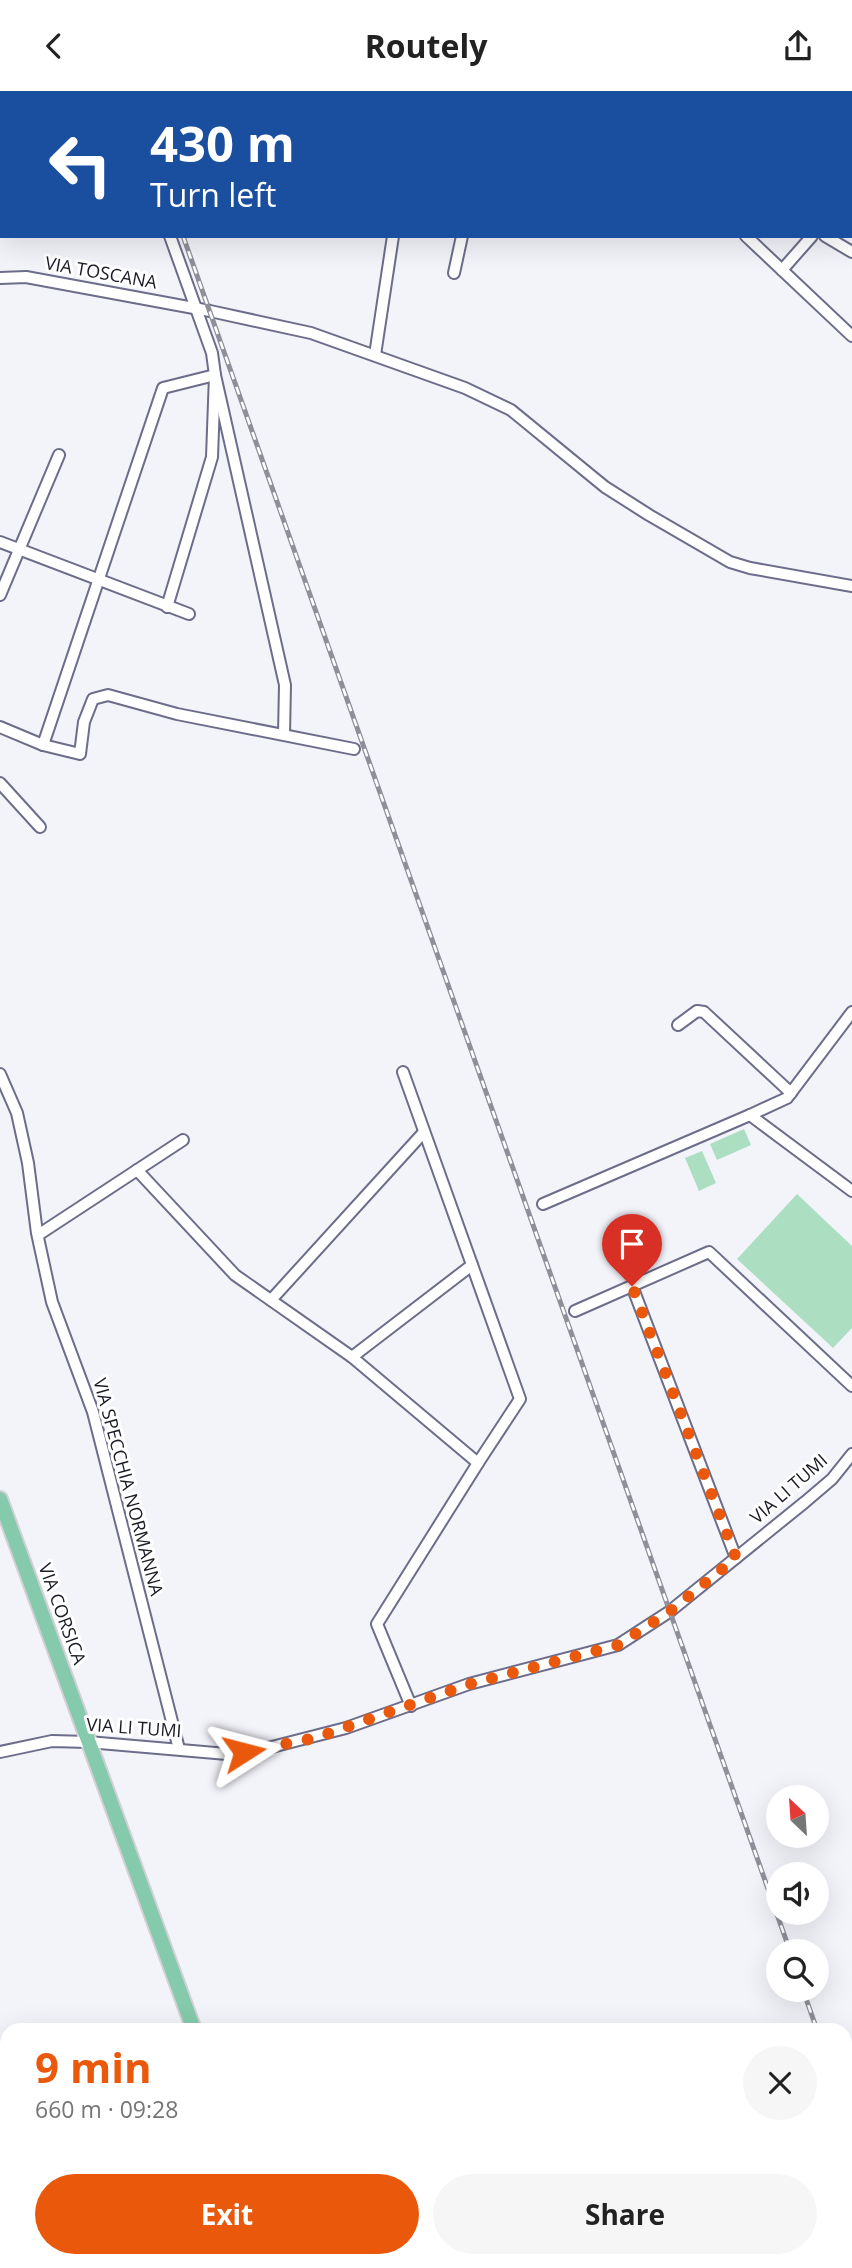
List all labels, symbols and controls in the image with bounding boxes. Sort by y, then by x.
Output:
text: Routely [365,24,487,67]
icon: back [35,27,73,65]
icon: share [779,27,817,65]
text: 430 m [150,110,295,176]
icon: left [35,119,126,210]
text: Turn left [150,173,276,216]
street label: VIA TOSCANA [43,250,160,294]
pin [602,1214,662,1286]
icon: arrive [613,1225,651,1263]
street label: VIA SPECCHIA NORMANNA [88,1375,170,1599]
street label: VIA LI TUMI [745,1448,832,1529]
street label: VIA CORSICA [34,1560,93,1668]
street label: VIA LI TUMI [86,1712,182,1742]
position arrow [207,1715,281,1789]
north arrow [766,1785,830,1848]
map controls [766,1785,829,2002]
button: sound [766,1862,829,1925]
button: search [766,1939,829,2002]
text: 9 min [35,2038,152,2095]
button: close [743,2046,817,2120]
text: 660 m · 09:28 [35,2093,178,2125]
button: Exit [35,2174,419,2254]
button: Share [433,2174,817,2254]

